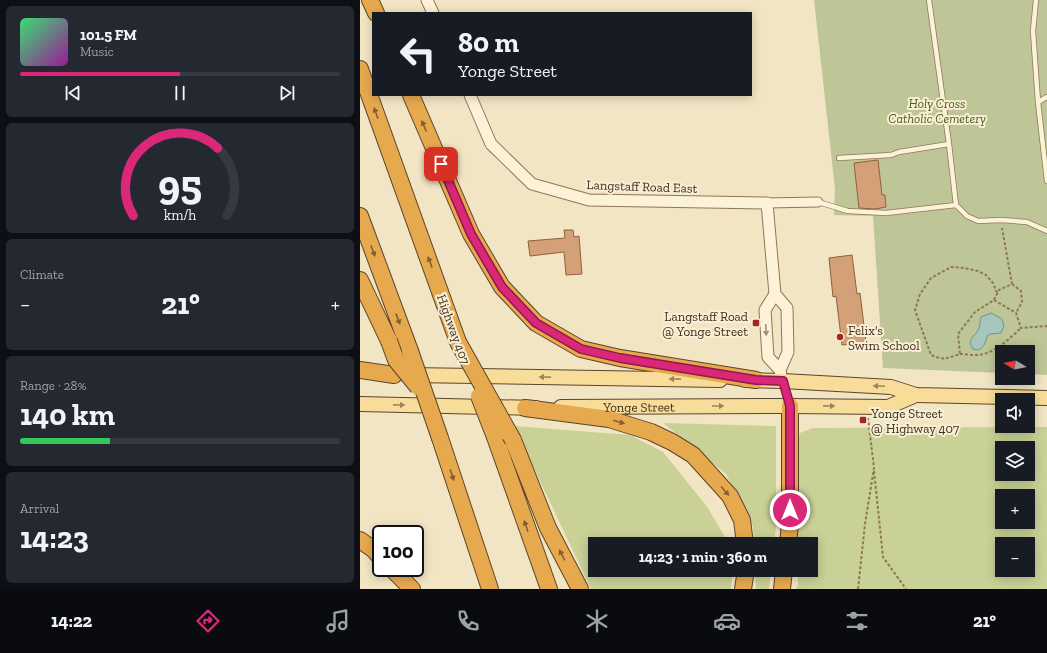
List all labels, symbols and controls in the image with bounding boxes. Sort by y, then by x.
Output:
text: 101.5 FM [80,26,137,44]
text: 80 m [458,26,519,59]
icon: left [392,28,444,80]
text: Music [80,44,114,59]
text: Yonge Street [458,60,557,82]
icon: previous [62,82,84,104]
icon: pause [169,82,191,104]
icon: next [276,82,298,104]
park label: Holy Cross Catholic Cemetery [888,96,986,126]
one-way arrow [373,107,379,119]
one-way arrow [421,119,427,131]
pin [424,147,458,181]
icon: arrive [430,153,452,175]
text: 95 [158,160,202,210]
street label: Langstaff Road East [586,177,698,196]
text: km/h [164,206,196,223]
one-way arrow [371,246,377,258]
one-way arrow [426,256,432,268]
text: Climate [20,267,64,282]
text: 21° [161,286,200,322]
text: − [20,291,30,318]
text: + [331,291,340,318]
street label: Highway 407 [434,292,473,366]
place label: Langstaff Road @ Yonge Street [662,309,748,339]
one-way arrow [396,314,402,326]
marker: Langstaff Road @ Yonge Street [751,318,761,328]
place label: Felix's Swim School [848,323,920,353]
one-way arrow [763,324,770,336]
marker: Felix's Swim School [835,332,845,342]
north arrow [995,345,1035,385]
map controls [995,345,1035,577]
one-way arrow [538,374,551,380]
one-way arrow [668,376,681,382]
text: Range · 28% [20,378,86,393]
one-way arrow [872,383,885,389]
button: sound [995,393,1035,433]
text: 140 km [20,397,115,433]
street label: Yonge Street [602,400,675,415]
one-way arrow [393,402,406,408]
one-way arrow [712,403,725,409]
one-way arrow [823,403,835,410]
place label: Yonge Street @ Highway 407 [870,406,959,436]
marker: Yonge Street @ Highway 407 [858,415,868,425]
one-way arrow [613,419,625,425]
button: layers [995,441,1035,481]
one-way arrow [449,469,455,481]
one-way arrow [720,486,730,496]
position arrow [769,489,811,531]
button: + [995,489,1035,529]
text: Arrival [20,501,59,516]
one-way arrow [523,519,529,531]
text: 14:23 [20,520,89,556]
speed limit sign: 100 [372,525,424,577]
button: − [995,537,1035,577]
text: 14:23 · 1 min · 360 m [639,548,767,566]
one-way arrow [558,549,565,560]
icon: directions [194,607,222,635]
icon: music [324,607,352,635]
icon: phone [454,607,482,635]
icon: climate [583,607,611,635]
icon: car [713,607,741,635]
icon: filters [843,607,871,635]
text: 14:22 [51,610,92,632]
text: 21° [973,610,996,632]

